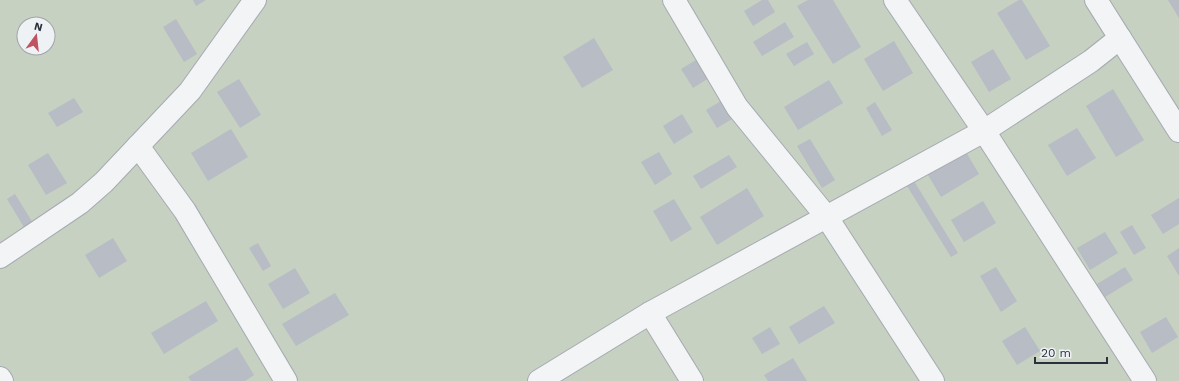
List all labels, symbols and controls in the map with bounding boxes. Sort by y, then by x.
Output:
north arrow [16,16,56,56]
text: N [33,19,44,34]
scale bar [1035,339,1107,365]
text: 20 m [1041,346,1071,360]

